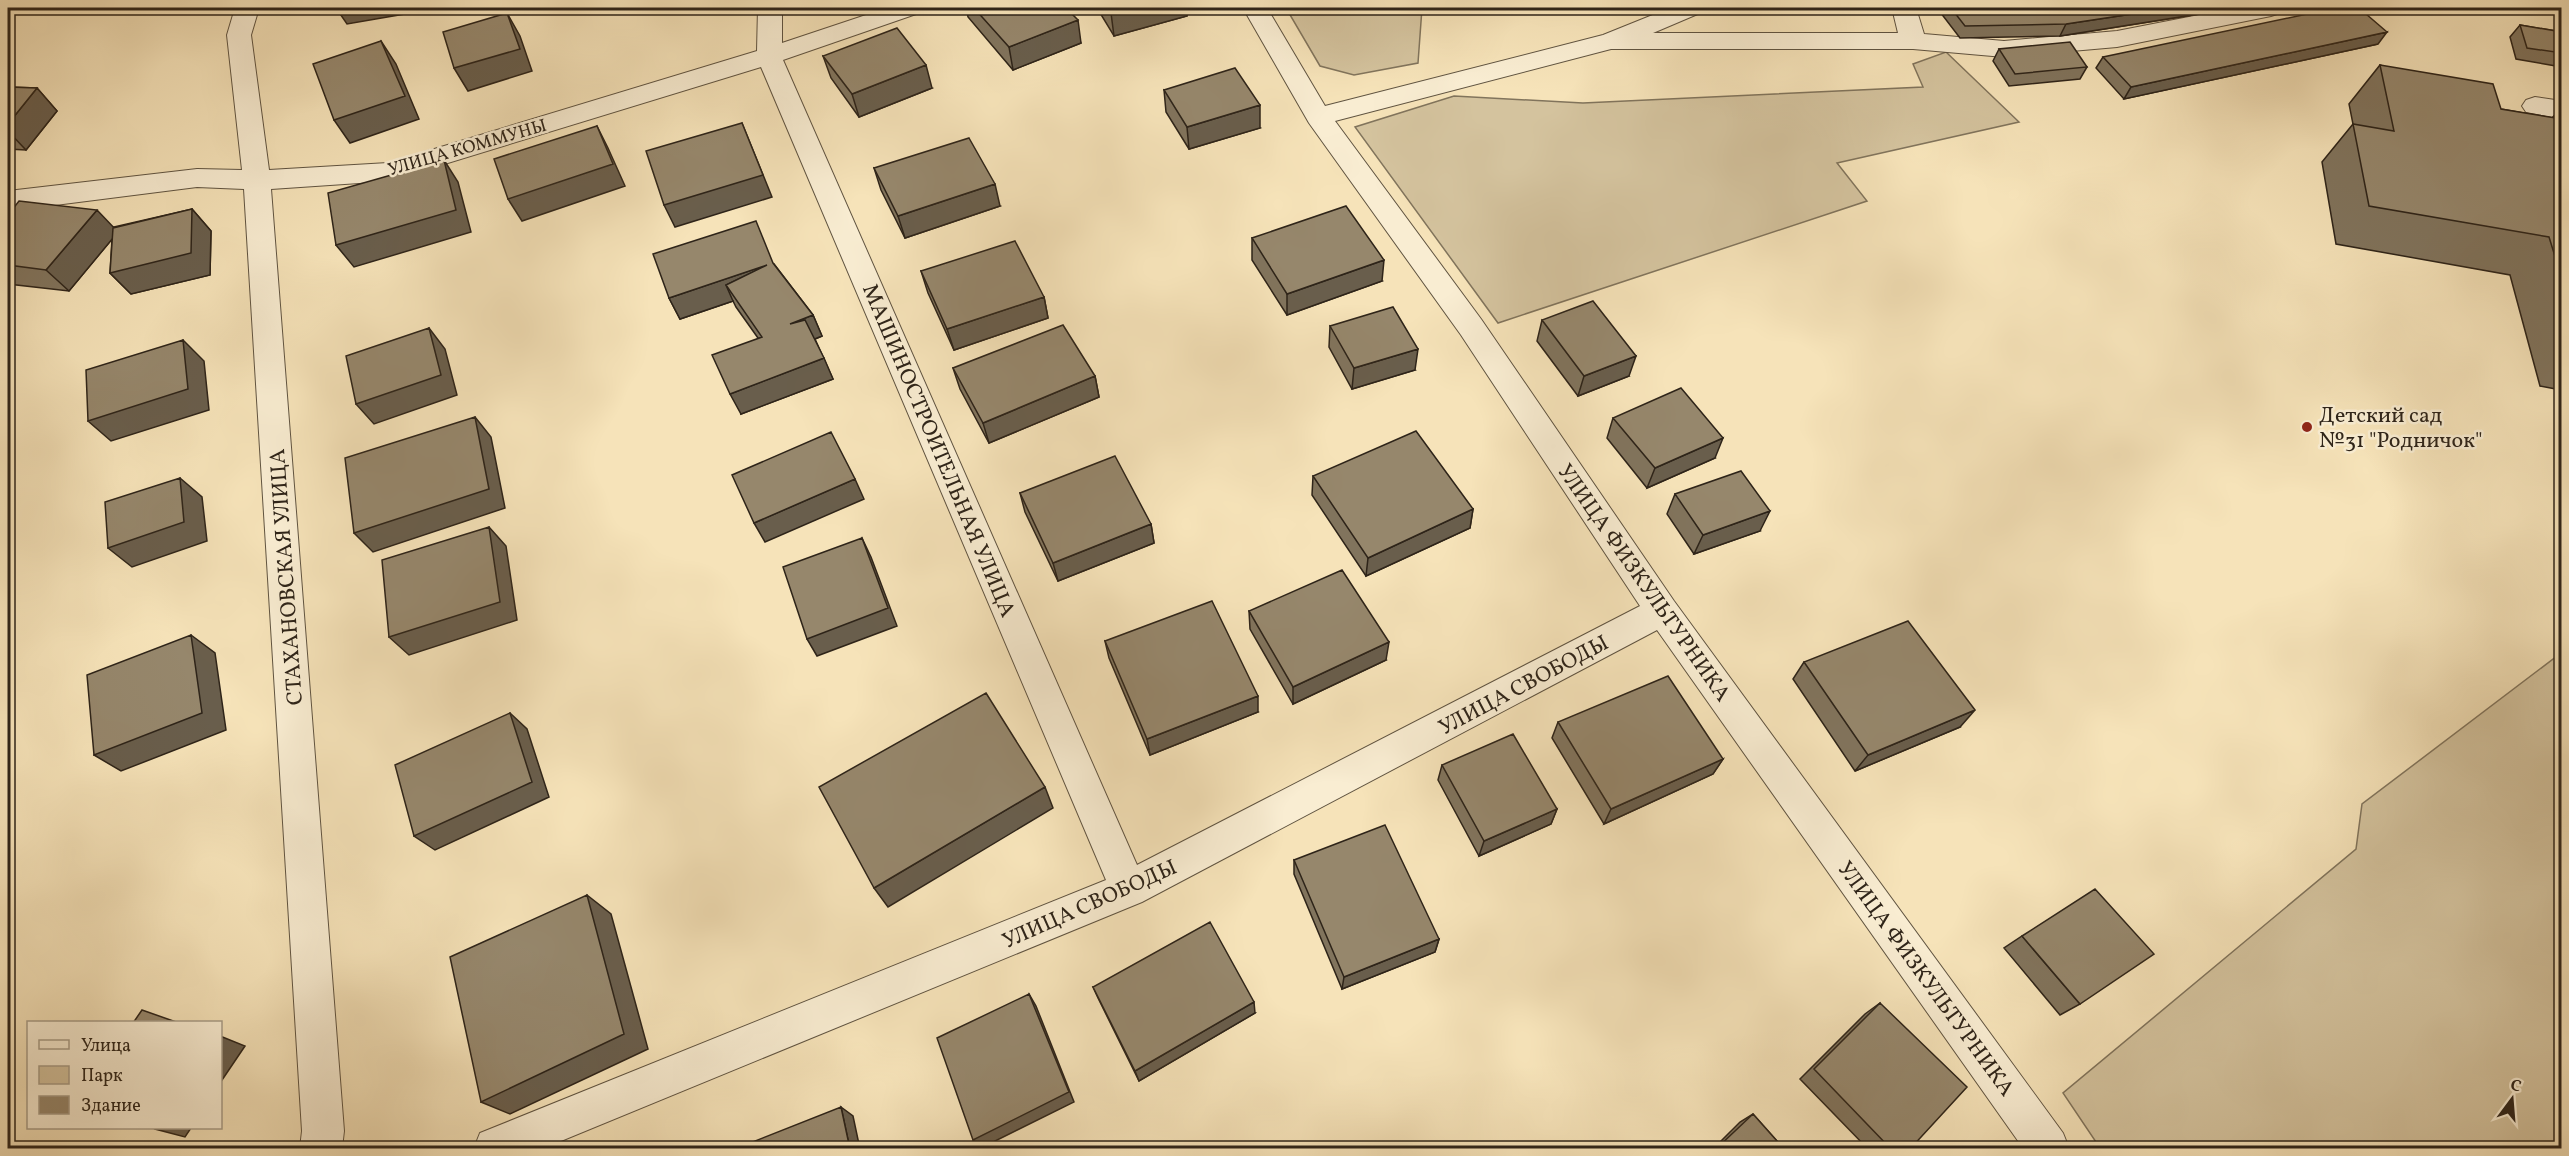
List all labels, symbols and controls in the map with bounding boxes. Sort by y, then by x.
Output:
street label: УЛИЦА КОММУНЫ [385,114,550,183]
street label: МАШИНОСТРОИТЕЛЬНАЯ УЛИЦА [853,280,1022,622]
place label: Детский сад №31 "Родничок" [2319,401,2483,457]
marker: Детский сад №31 "Родничок" [2300,420,2314,434]
street label: СТАХАНОВСКАЯ УЛИЦА [263,447,312,706]
street label: УЛИЦА ФИЗКУЛЬТУРНИКА [1549,458,1737,709]
street label: УЛИЦА СВОБОДЫ [1434,628,1615,744]
street label: УЛИЦА СВОБОДЫ [998,853,1182,958]
street label: УЛИЦА ФИЗКУЛЬТУРНИКА [1829,855,2021,1104]
legend [27,1021,222,1129]
text: Улица [81,1034,131,1059]
text: Парк [81,1064,123,1089]
north arrow [2482,1069,2542,1129]
text: С [2508,1075,2524,1098]
text: Здание [81,1094,141,1119]

